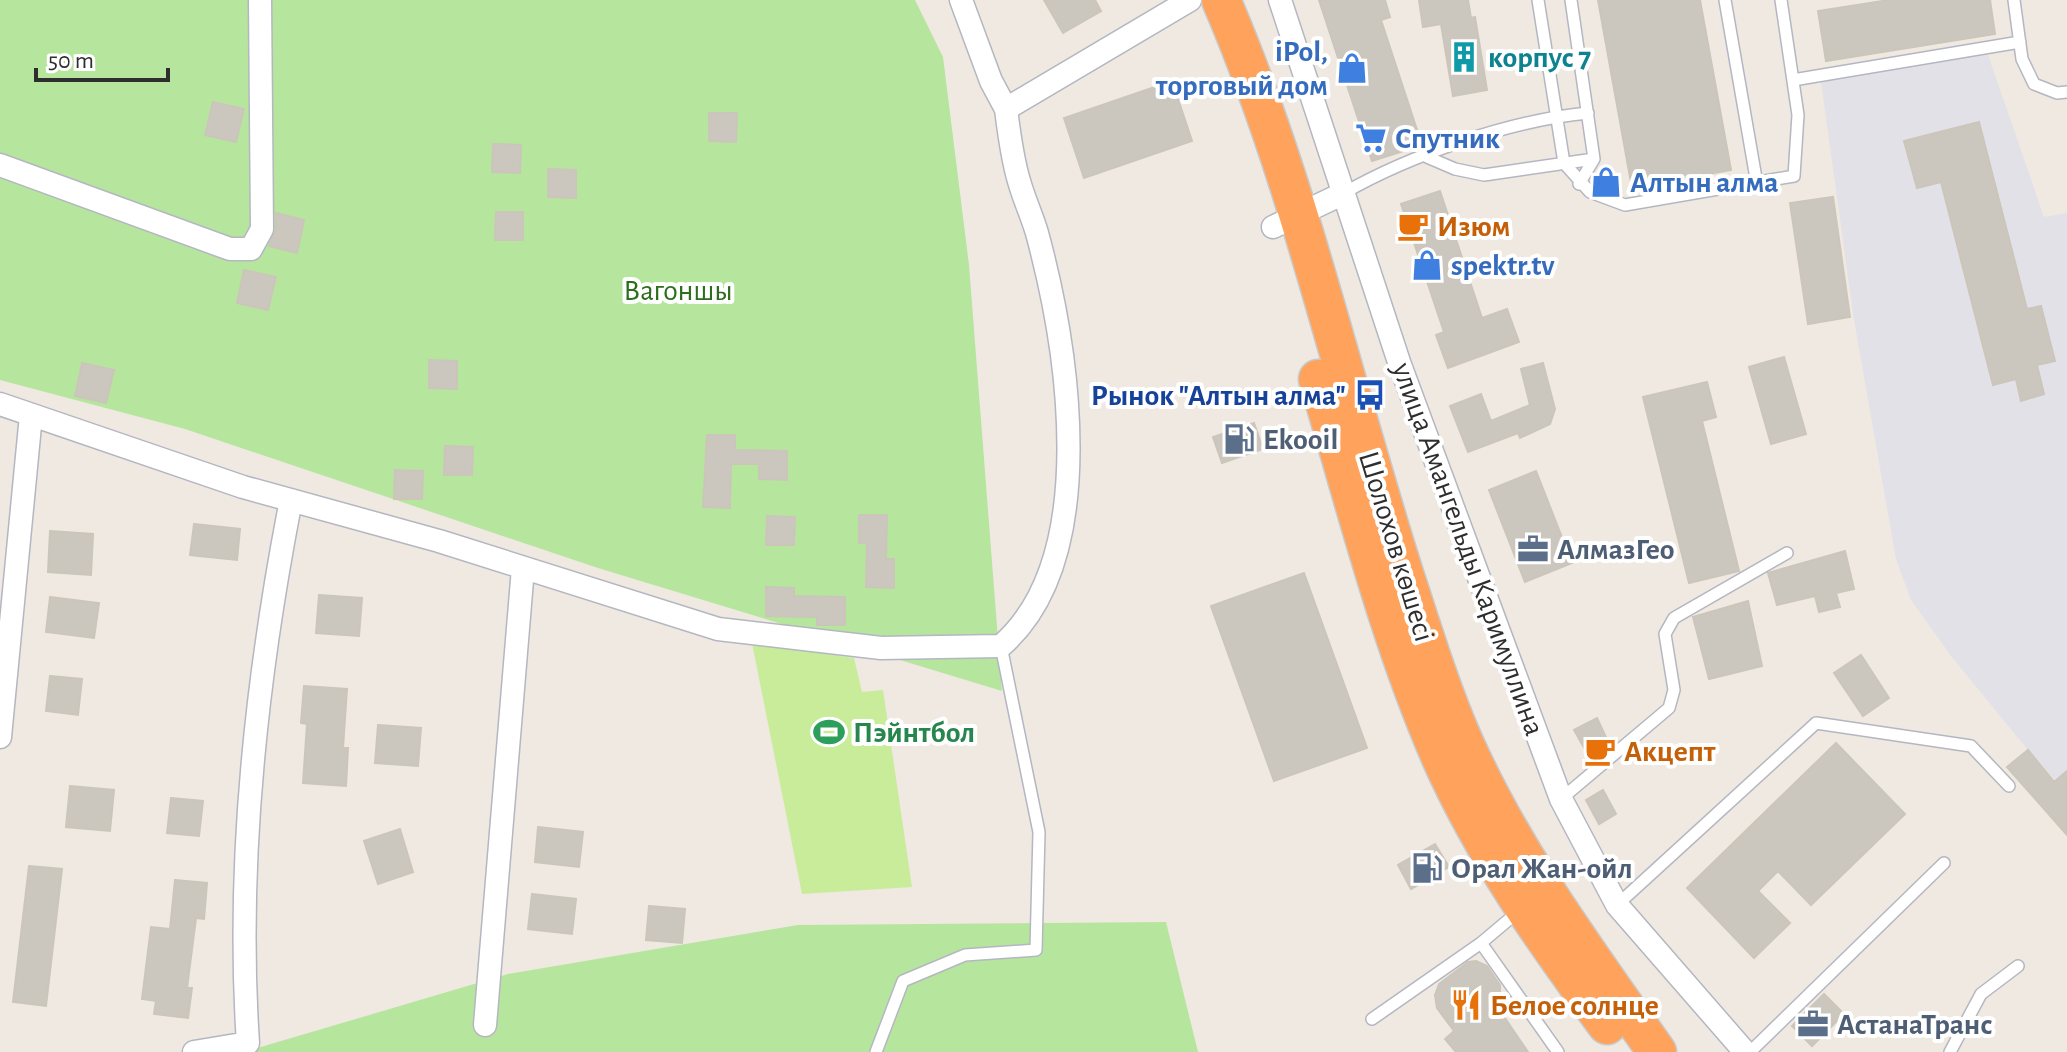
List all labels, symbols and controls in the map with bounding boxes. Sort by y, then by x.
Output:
scale bar [36,32,168,82]
place label: iPol, торговый дом [1155,37,1328,101]
building icon: корпус 7 [1447,40,1481,74]
place label: корпус 7 [1488,43,1591,73]
text: 50 m [48,49,94,73]
shop icon: iPol, торговый дом [1335,51,1369,85]
supermarket icon: Спутник [1354,121,1388,155]
place label: Спутник [1395,124,1500,154]
shop icon: Алтын алма [1589,165,1623,199]
place label: Алтын алма [1630,168,1779,198]
cafe icon: Изюм [1396,209,1430,243]
place label: Изюм [1437,212,1510,242]
shop icon: spektr.tv [1410,248,1444,282]
place label: spektr.tv [1451,251,1555,281]
park label: Вагоншы [623,276,733,306]
street label: улица Амангельды Каримуллина [1386,358,1550,740]
bus stop icon: Рынок "Алтын алма" [1353,378,1387,412]
place label: Рынок "Алтын алма" [1091,381,1346,411]
fuel station icon: Ekooil [1222,422,1256,456]
place label: Ekooil [1263,425,1338,455]
street label: Шолохов көшесі [1353,447,1439,645]
office icon: АлмазГео [1516,532,1550,566]
place label: АлмазГео [1557,535,1675,565]
sports icon: Пэйнтбол [812,715,846,749]
place label: Пэйнтбол [853,718,975,748]
cafe icon: Акцепт [1583,734,1617,768]
place label: Акцепт [1624,737,1716,767]
fuel station icon: Орал Жан-ойл [1410,851,1444,885]
place label: Орал Жан-ойл [1451,854,1633,884]
restaurant icon: Белое солнце [1449,988,1483,1022]
place label: Белое солнце [1490,991,1659,1021]
office icon: АстанаТранс [1796,1007,1830,1041]
place label: АстанаТранс [1837,1010,1992,1040]

